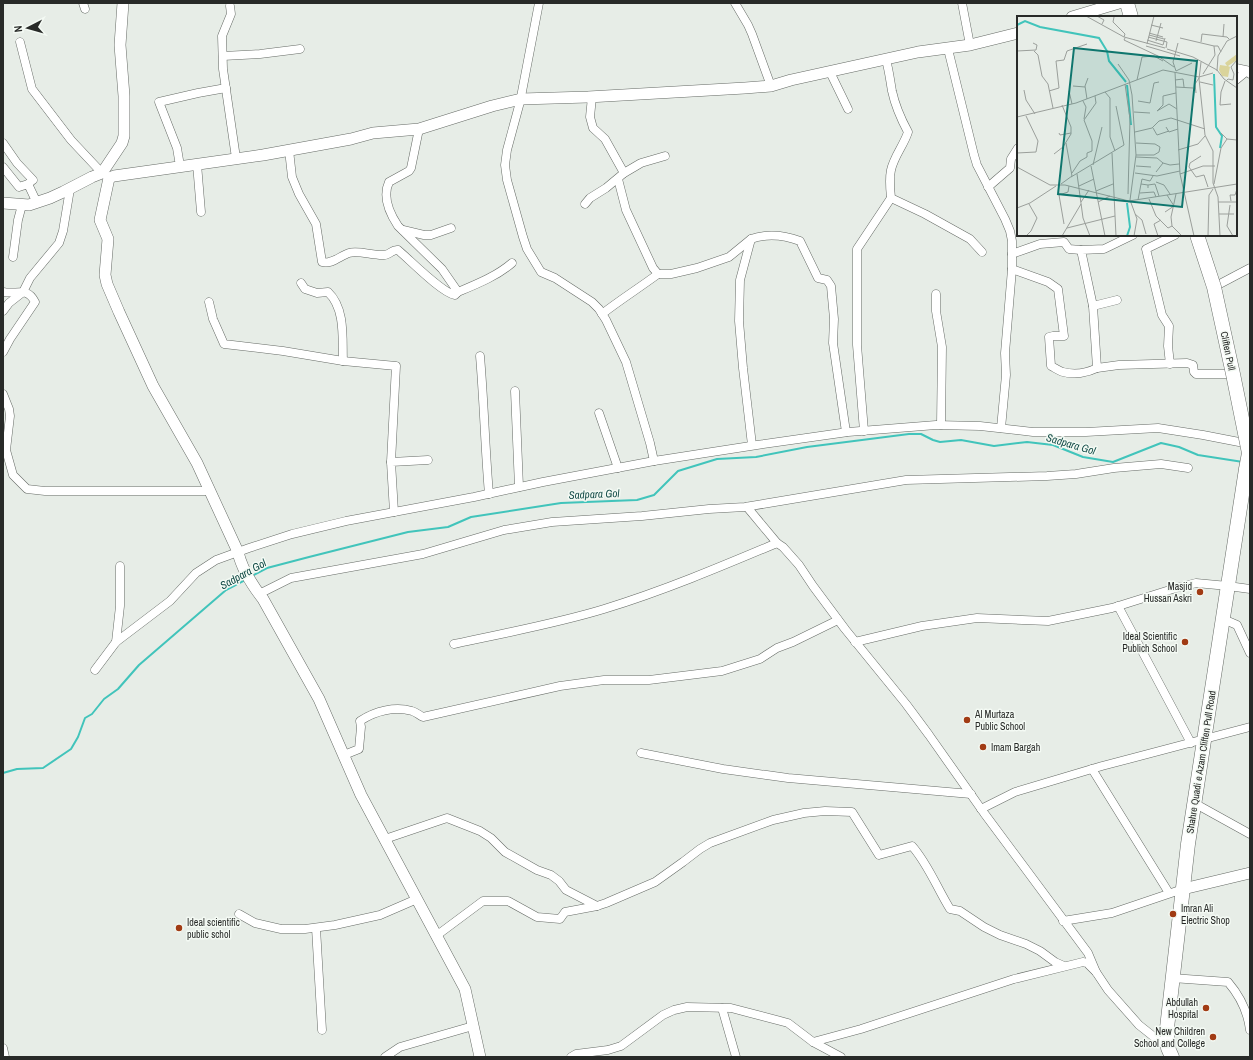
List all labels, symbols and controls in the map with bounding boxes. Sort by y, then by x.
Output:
north arrow [8,8,48,48]
inset map [1017,16,1237,236]
text: N [11,25,25,33]
street label: Cliften Pull [1218,330,1239,372]
water label: Sadpara Gol [1045,430,1098,458]
water label: Sadpara Gol [568,486,621,502]
water label: Sadpara Gol [217,555,269,592]
place label: Masjid Hussan Askri [1144,580,1192,605]
marker: Masjid Hussan Askri [1195,587,1205,597]
place label: Ideal Scientific Publich School [1122,630,1177,655]
marker: Ideal Scientific Publich School [1180,637,1190,647]
street label: Shahre Quadi e Azam Cliften Pull Road [1183,690,1219,834]
place label: Al Murtaza Public School [974,708,1025,733]
marker: Al Murtaza Public School [962,715,972,725]
place label: Imam Bargah [991,741,1040,754]
marker: Imam Bargah [978,742,988,752]
place label: Imran Ali Electric Shop [1181,902,1230,927]
marker: Imran Ali Electric Shop [1168,909,1178,919]
place label: Ideal scientific public schol [187,916,240,941]
marker: Ideal scientific public schol [174,923,184,933]
place label: Abdullah Hospital [1165,996,1198,1021]
marker: Abdullah Hospital [1201,1003,1211,1013]
place label: New Children School and College [1134,1025,1205,1050]
marker: New Children School and College [1208,1032,1218,1042]

